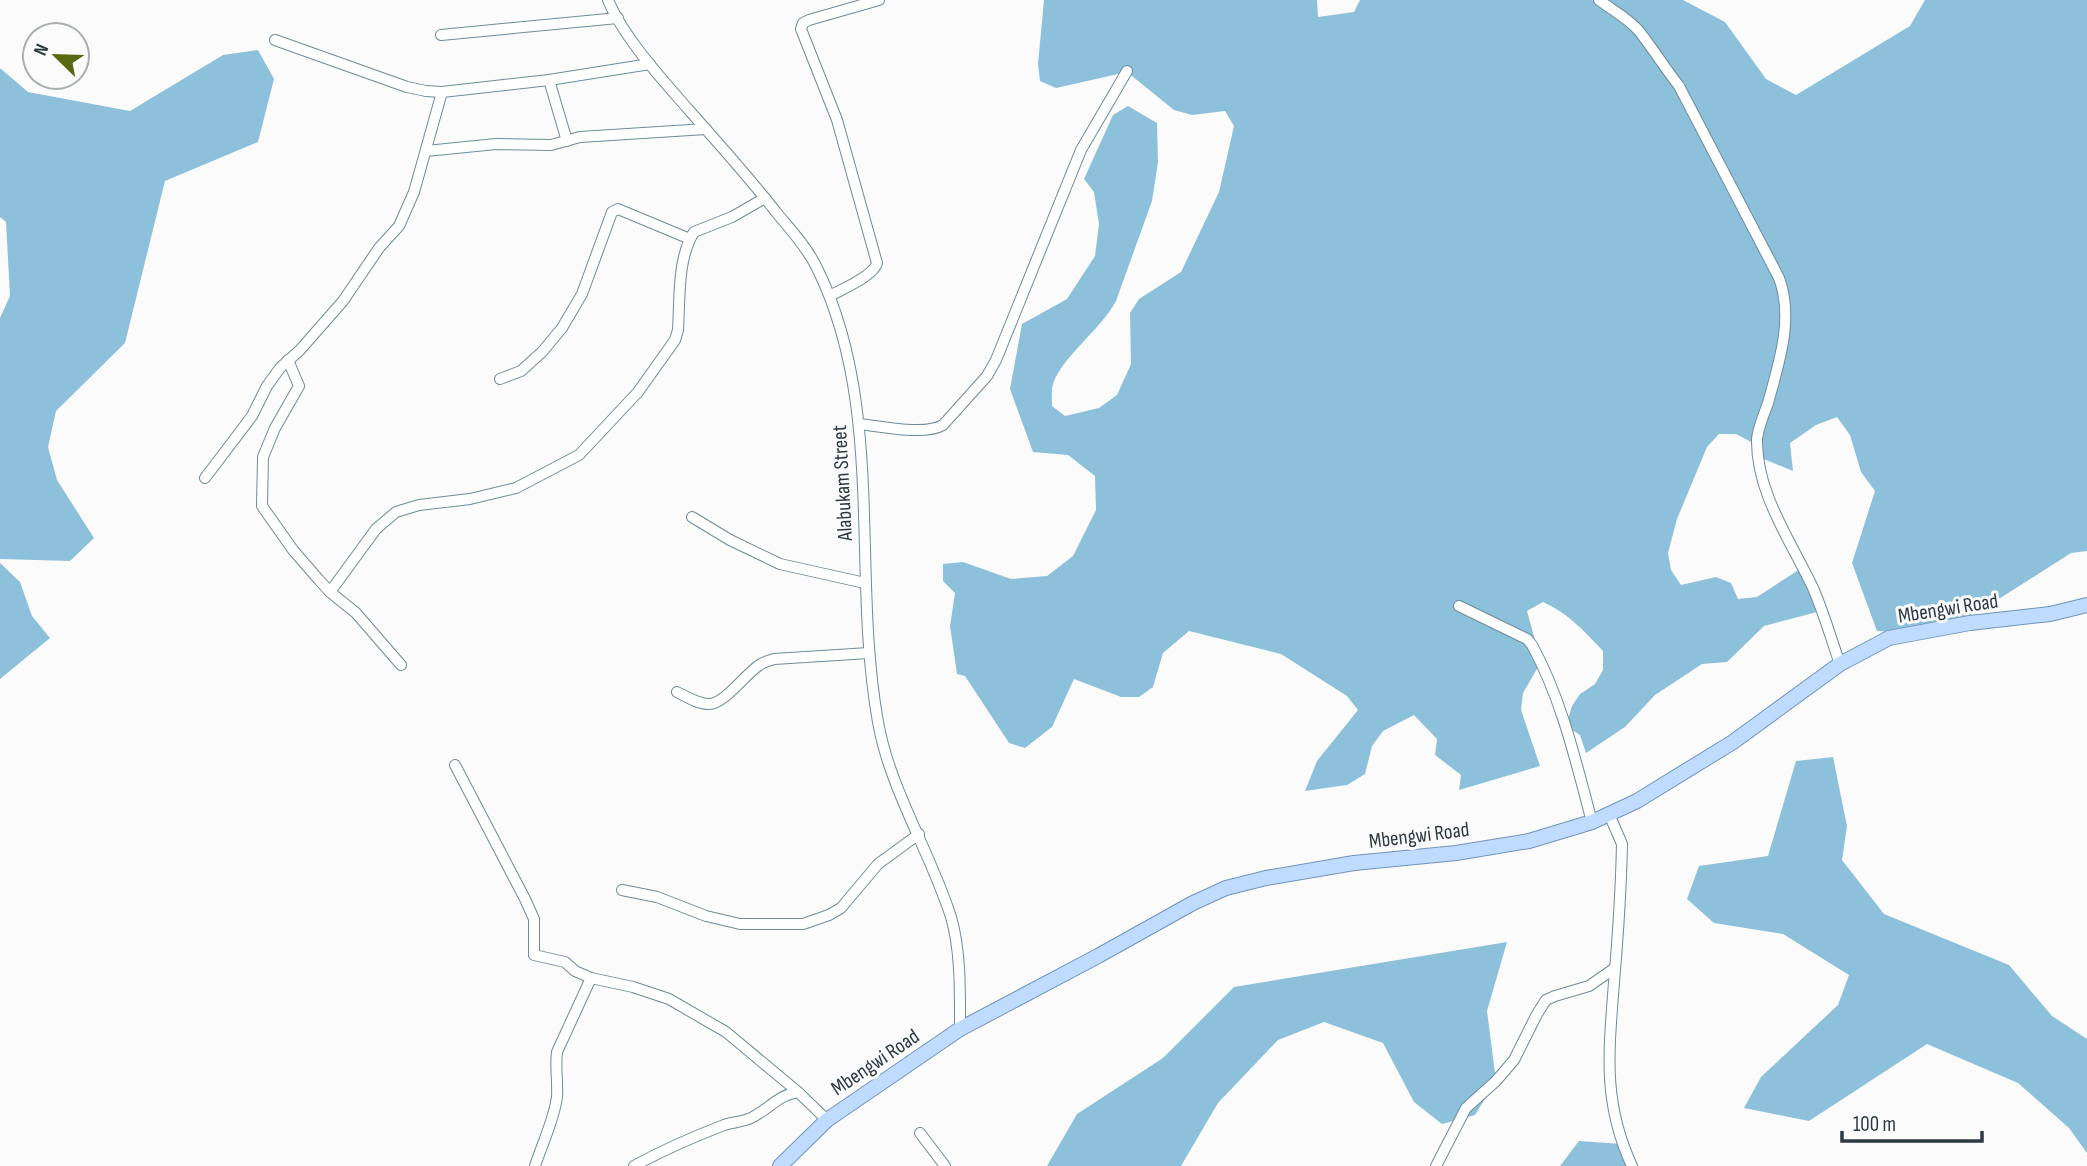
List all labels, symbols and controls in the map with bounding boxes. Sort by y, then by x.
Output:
north arrow [21,21,91,91]
text: N [29,41,54,59]
street label: Alabukam Street [827,424,858,543]
street label: Mbengwi Road [1896,588,2000,629]
street label: Mbengwi Road [1367,817,1471,854]
street label: Mbengwi Road [826,1024,924,1101]
scale bar [1842,1100,1982,1144]
text: 100 m [1853,1112,1896,1137]

